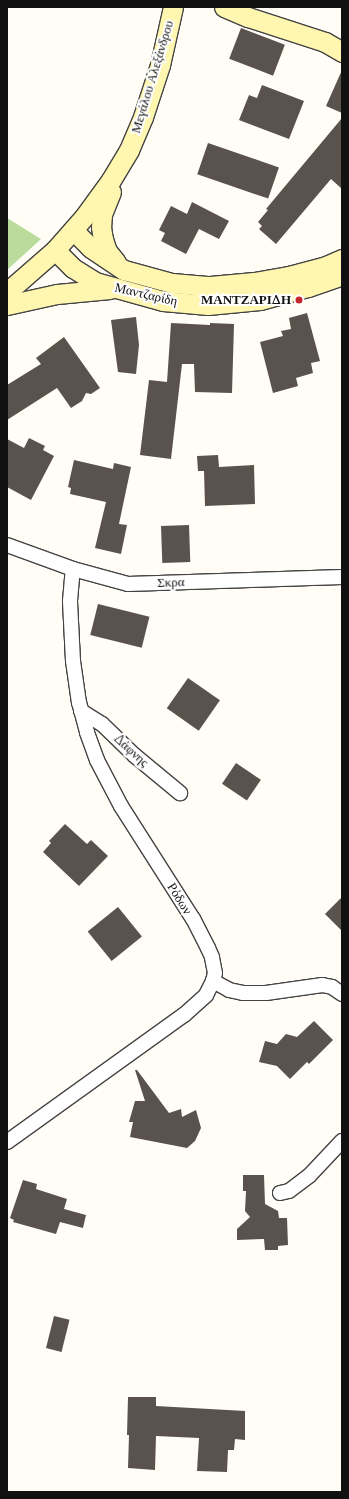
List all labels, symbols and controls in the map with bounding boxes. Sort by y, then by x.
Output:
street label: Μεγάλου Αλεξάνδρου [128,19,178,135]
street label: Μαντζαρίδη [113,280,179,310]
place label: ΜΑΝΤΖΑΡΙΔΗ [201,292,291,308]
marker: ΜΑΝΤΖΑΡΙΔΗ [294,295,304,305]
street label: Σκρα [157,575,185,591]
street label: Δάφνης [110,731,152,771]
street label: Ρόδων [163,880,195,918]

